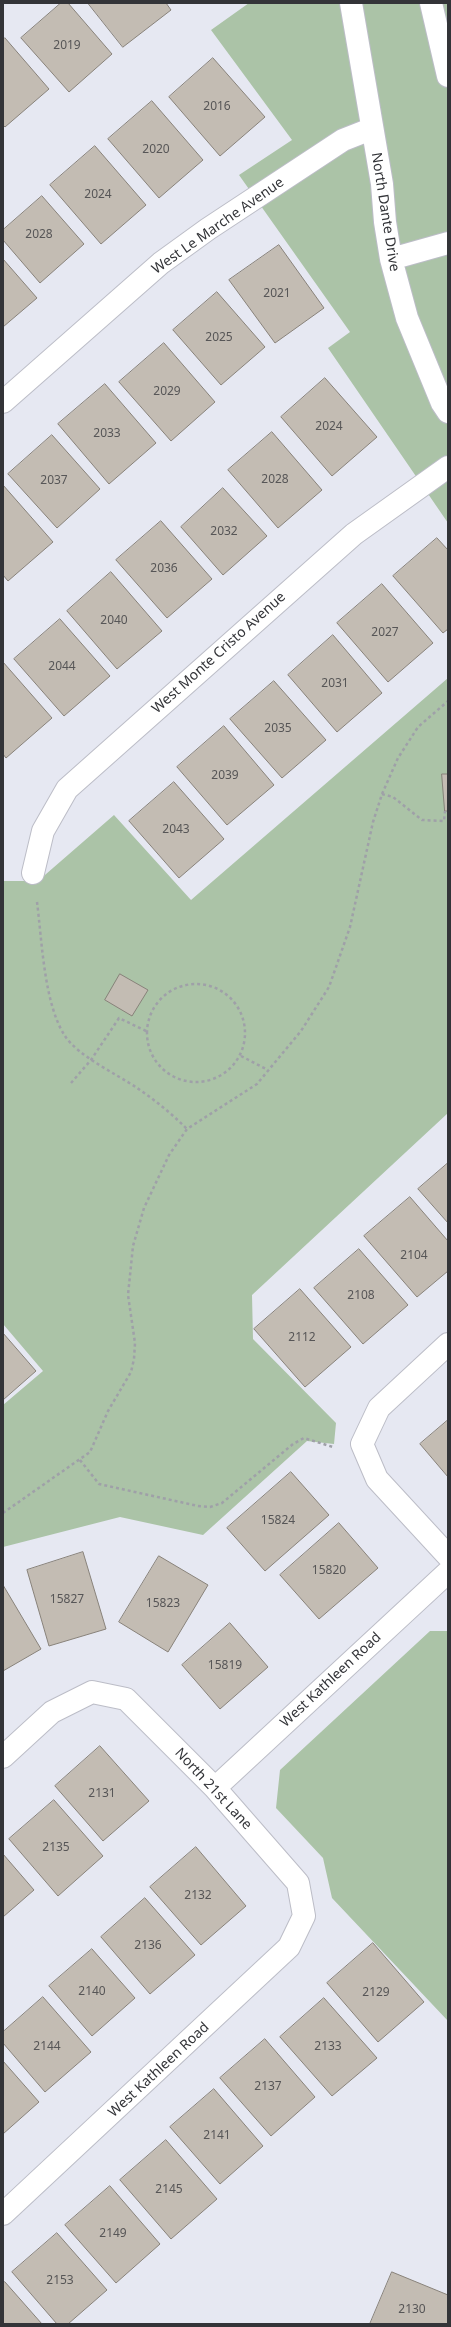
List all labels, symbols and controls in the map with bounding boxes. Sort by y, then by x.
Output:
house number: 2019 [53,39,81,53]
house number: 2016 [203,100,231,114]
house number: 2020 [142,143,170,157]
street label: North Dante Drive [367,151,403,273]
street label: West Le Marche Avenue [149,174,287,278]
house number: 2024 [84,188,112,202]
house number: 2028 [25,228,53,242]
house number: 2021 [263,287,291,301]
house number: 2025 [205,331,233,345]
house number: 2029 [153,385,181,399]
house number: 2024 [315,420,343,434]
house number: 2033 [93,427,121,441]
house number: 2028 [261,473,289,487]
house number: 2037 [40,474,68,488]
house number: 2032 [210,525,238,539]
house number: 2036 [150,562,178,576]
street label: West Monte Cristo Avenue [149,589,289,717]
house number: 2040 [100,614,128,628]
house number: 2027 [371,626,399,640]
house number: 2044 [48,660,76,674]
house number: 2031 [321,677,349,691]
house number: 2035 [264,722,292,736]
house number: 2039 [211,769,239,783]
house number: 2043 [162,823,190,837]
house number: 2104 [400,1249,428,1263]
house number: 2108 [347,1289,375,1303]
house number: 2112 [288,1331,316,1345]
house number: 15824 [261,1514,295,1528]
house number: 15820 [312,1564,346,1578]
house number: 15827 [50,1593,84,1607]
house number: 15823 [146,1597,180,1611]
street label: West Kathleen Road [277,1629,385,1731]
house number: 15819 [208,1659,242,1673]
street label: North 21st Lane [171,1745,255,1833]
house number: 2131 [88,1787,116,1801]
house number: 2135 [42,1841,70,1855]
house number: 2132 [184,1889,212,1903]
house number: 2136 [134,1939,162,1953]
house number: 2140 [78,1985,106,1999]
house number: 2129 [362,1986,390,2000]
street label: West Kathleen Road [105,2019,213,2121]
house number: 2144 [33,2040,61,2054]
house number: 2133 [314,2040,342,2054]
house number: 2137 [254,2080,282,2094]
house number: 2141 [203,2129,231,2143]
house number: 2145 [155,2183,183,2197]
house number: 2149 [99,2227,127,2241]
house number: 2153 [46,2274,74,2288]
house number: 2130 [398,2303,426,2317]

